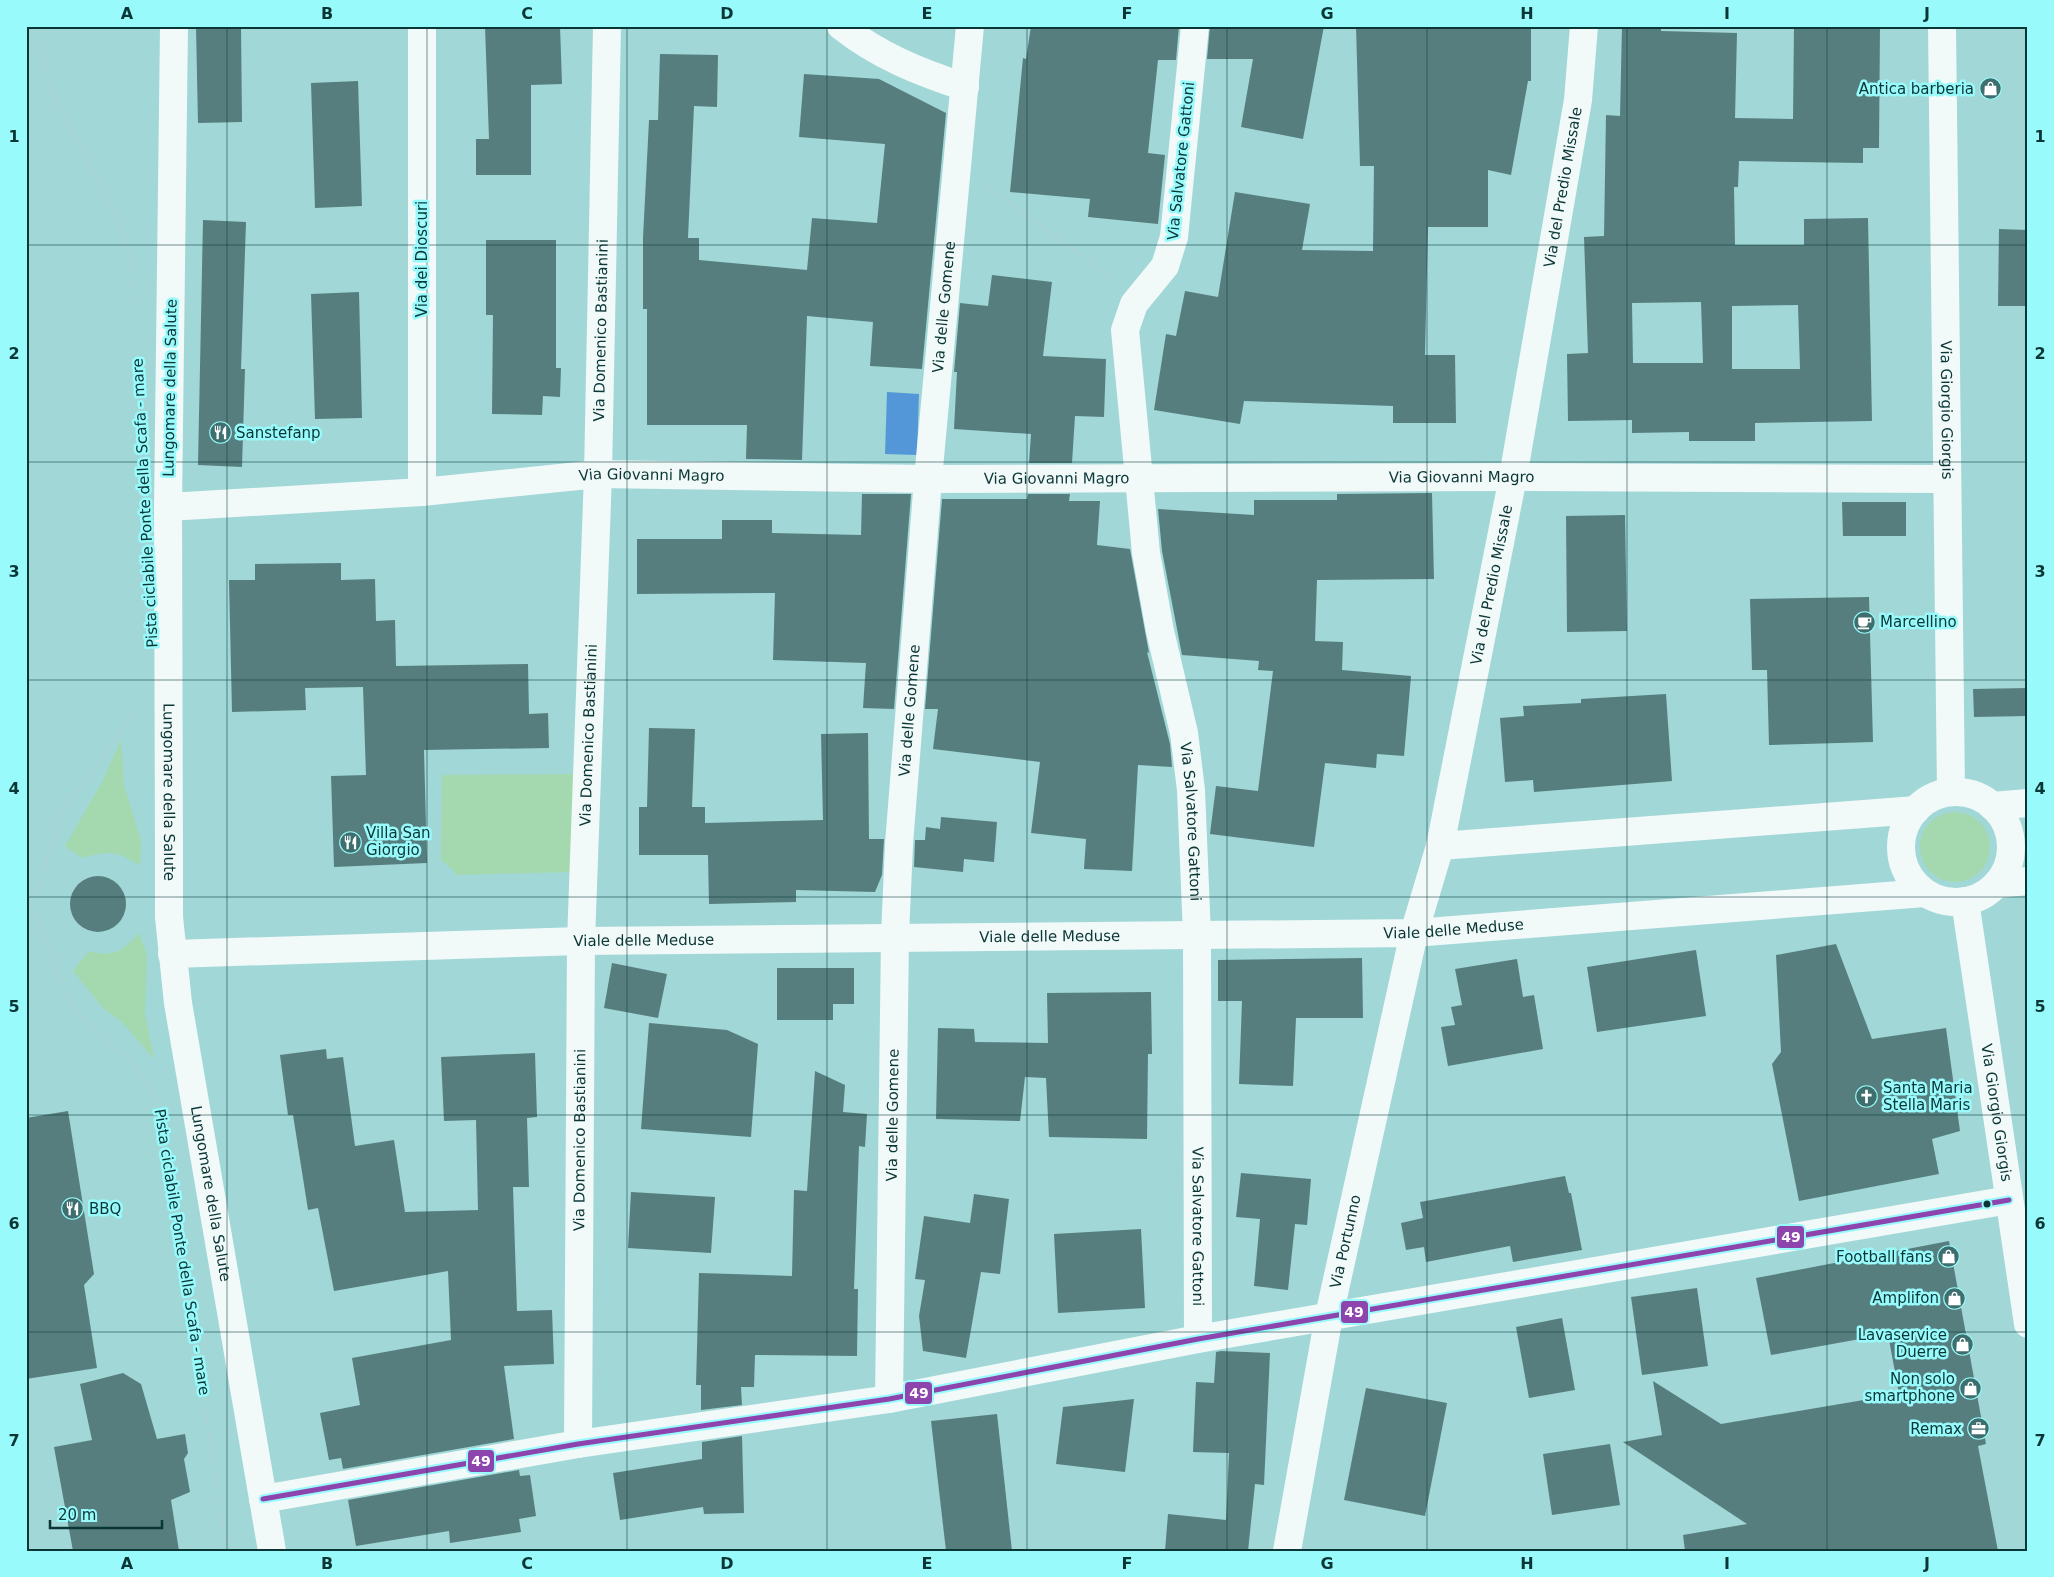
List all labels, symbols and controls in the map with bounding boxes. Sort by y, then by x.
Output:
text: A [121,4,134,23]
text: B [321,4,333,23]
text: C [521,4,533,23]
text: D [720,4,734,23]
text: E [922,4,932,23]
text: F [1122,4,1132,23]
text: G [1320,4,1334,23]
text: H [1520,4,1534,23]
text: I [1724,4,1730,23]
text: J [1923,4,1930,23]
shop icon: Antica barberia [1978,77,2002,101]
place label: Antica barberia [1859,80,1974,98]
street label: Via Salvatore Gattoni [1164,81,1198,241]
street label: Via del Predio Missale [1540,106,1586,269]
text: 1 [8,127,20,146]
text: 1 [2034,127,2046,146]
street label: Via dei Dioscuri [413,201,431,317]
street label: Via Domenico Bastianini [590,239,612,422]
street label: Via delle Gomene [929,240,959,374]
street label: Lungomare della Salute [159,299,181,477]
street label: Via Giorgio Giorgis [1937,340,1956,480]
text: 2 [8,344,20,363]
text: 2 [2034,344,2046,363]
street label: Pista ciclabile Ponte della Scafa - mare [128,358,162,648]
restaurant icon: Sanstefanp [208,421,232,445]
place label: Sanstefanp [236,424,321,442]
street label: Via Giovanni Magro [578,465,725,485]
street label: Via Giovanni Magro [1389,468,1535,486]
street label: Via Giovanni Magro [984,469,1130,488]
street label: Via del Predio Missale [1467,503,1516,666]
text: 3 [8,562,20,581]
text: 3 [2034,562,2046,581]
cafe icon: Marcellino [1852,610,1876,634]
place label: Marcellino [1880,613,1957,631]
street label: Via Domenico Bastianini [576,644,601,827]
street label: Via delle Gomene [895,644,924,777]
street label: Lungomare della Salute [160,703,178,881]
street label: Via Salvatore Gattoni [1176,741,1205,902]
text: 4 [8,779,20,798]
text: 4 [2034,779,2046,798]
place label: Villa San Giorgio [366,824,431,859]
restaurant icon: Villa San Giorgio [338,830,362,854]
street label: Viale delle Meduse [1383,915,1525,942]
street label: Viale delle Meduse [979,927,1120,946]
street label: Viale delle Meduse [573,931,714,950]
text: 5 [8,997,20,1016]
text: 5 [2034,997,2046,1016]
street label: Via Giorgio Giorgis [1977,1043,2016,1183]
street label: Via Domenico Bastianini [570,1049,589,1231]
street label: Via delle Gomene [883,1049,903,1181]
place label: Santa Maria Stella Maris [1883,1079,1973,1114]
church icon: Santa Maria Stella Maris [1855,1085,1879,1109]
street label: Lungomare della Salute [187,1104,235,1283]
street label: Pista ciclabile Ponte della Scafa - mare [150,1107,214,1397]
street label: Via Salvatore Gattoni [1189,1147,1207,1306]
street label: Via Portunno [1326,1193,1365,1290]
restaurant icon: BBQ [61,1197,85,1221]
unlabelled marker [1982,1199,1992,1209]
place label: BBQ [89,1200,121,1218]
text: 6 [8,1214,20,1233]
text: 6 [2034,1214,2046,1233]
line badge: 49 [1776,1225,1805,1249]
text: 49 [1781,1229,1801,1245]
shop icon: Football fans [1936,1245,1960,1269]
place label: Football fans [1836,1248,1932,1266]
shop icon: Amplifon [1943,1286,1967,1310]
place label: Amplifon [1872,1289,1939,1307]
line badge: 49 [1340,1300,1369,1324]
text: 49 [1344,1304,1364,1320]
place label: Lavaservice Duerre [1858,1326,1947,1361]
shop icon: Lavaservice Duerre [1951,1332,1975,1356]
place label: Non solo smartphone [1864,1370,1955,1405]
shop icon: Non solo smartphone [1959,1376,1983,1400]
line badge: 49 [904,1381,933,1405]
text: 49 [909,1385,929,1401]
office icon: Remax [1966,1417,1990,1441]
place label: Remax [1910,1420,1962,1438]
text: 7 [8,1431,20,1450]
text: 7 [2034,1431,2046,1450]
line badge: 49 [467,1449,495,1473]
text: 49 [471,1453,491,1469]
scale bar [50,1497,162,1529]
text: 20 m [58,1506,96,1524]
text: A [121,1554,134,1573]
text: B [321,1554,333,1573]
text: C [521,1554,533,1573]
text: D [720,1554,734,1573]
text: E [922,1554,932,1573]
text: F [1122,1554,1132,1573]
text: G [1320,1554,1334,1573]
text: H [1520,1554,1534,1573]
text: I [1724,1554,1730,1573]
text: J [1923,1554,1930,1573]

